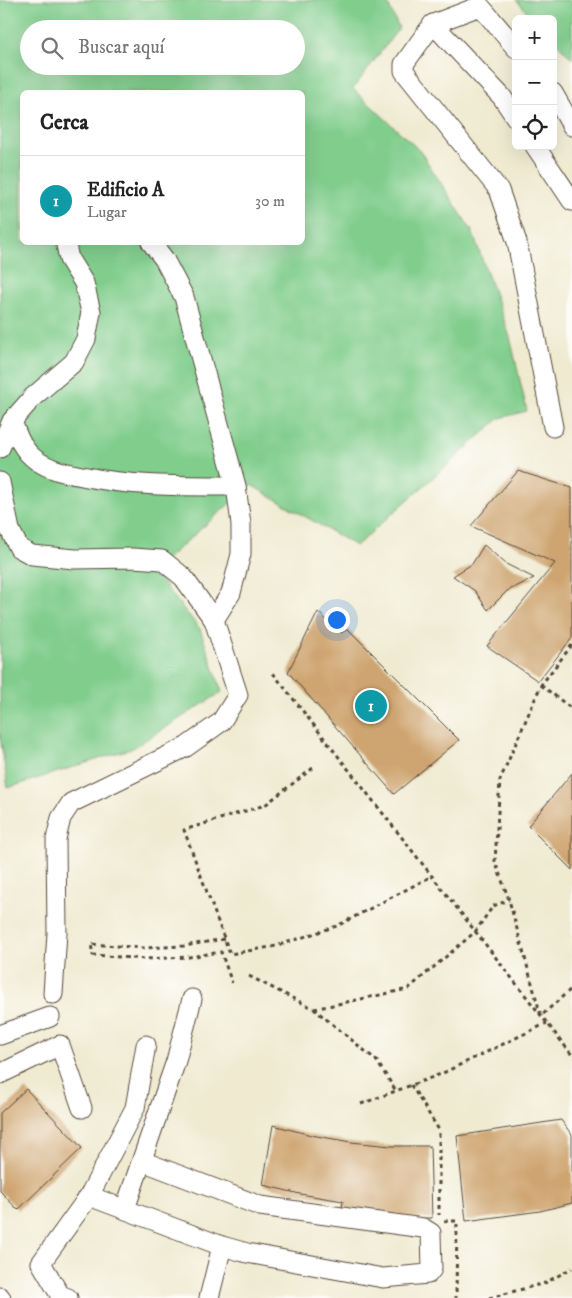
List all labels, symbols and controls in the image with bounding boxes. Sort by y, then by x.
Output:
map controls [512,15,557,150]
button: + [512,15,557,60]
search box [20,20,305,75]
icon: search [38,34,66,62]
text: Buscar aquí [78,36,164,59]
button: − [512,60,557,105]
button: locate [512,105,557,150]
text: Cerca [40,110,88,136]
text: Edificio A [87,179,164,202]
text: 1 [53,191,59,211]
text: 30 m [255,191,285,211]
text: Lugar [87,202,127,222]
your location [324,607,350,633]
pin: 1 [355,687,387,725]

